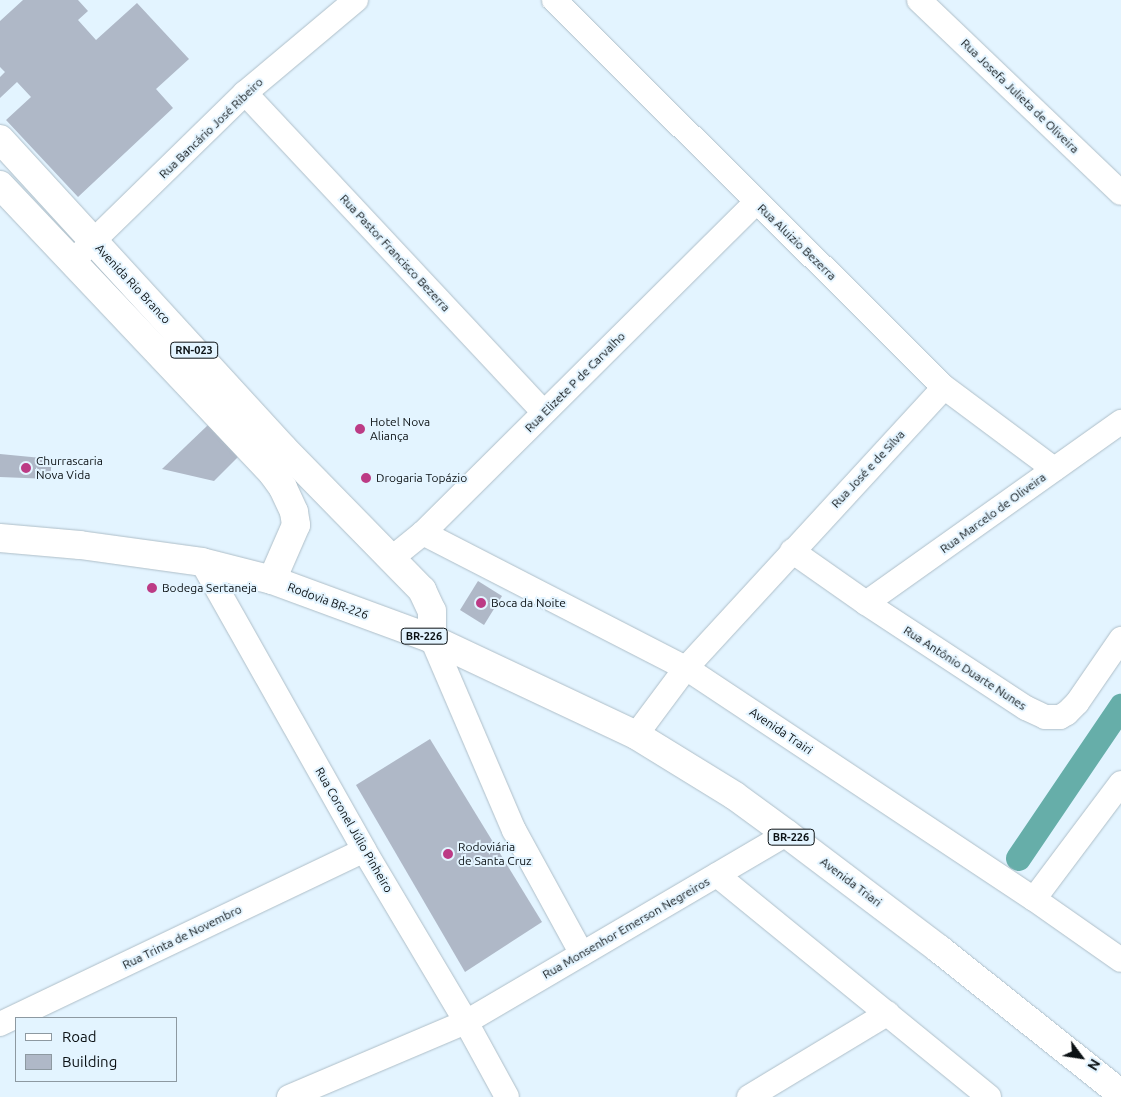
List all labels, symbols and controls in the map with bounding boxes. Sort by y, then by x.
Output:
street label: Rua Josefa Julieta de Oliveira [958,36,1082,156]
street label: Rua Bancário José Ribeiro [156,75,266,181]
street label: Rua Pastor Francisco Bezerra [337,191,453,315]
street label: Rua Aluizio Bezerra [755,201,839,283]
street label: Avenida Rio Branco [92,241,174,327]
street label: Rua Elizete P de Carvalho [522,329,628,435]
road number: RN-023 [169,342,219,358]
place label: Hotel Nova Aliança [370,415,430,443]
marker: Hotel Nova Aliança [354,423,366,435]
street label: Rua José e de Silva [828,427,908,511]
place label: Churrascaria Nova Vida [36,454,103,482]
marker: Churrascaria Nova Vida [20,462,32,474]
street label: Rua Marcelo de Oliveira [937,470,1049,556]
place label: Drogaria Topázio [376,471,467,485]
marker: Drogaria Topázio [360,472,372,484]
street label: Rodovia BR-226 [286,580,370,622]
place label: Bodega Sertaneja [162,581,257,595]
marker: Bodega Sertaneja [146,582,158,594]
place label: Boca da Noite [491,596,566,610]
marker: Boca da Noite [475,597,487,609]
street label: Rua Antônio Duarte Nunes [901,623,1029,713]
road number: BR-226 [400,628,448,644]
street label: Avenida Trairi [747,705,815,757]
street label: Rua Coronel Júlio Pinheiro [312,765,396,895]
road number: BR-226 [767,829,815,846]
place label: Rodoviária de Santa Cruz [458,840,532,868]
marker: Rodoviária de Santa Cruz [442,848,454,860]
street label: Avenida Triari [817,854,885,910]
street label: Rua Monsenhor Emerson Negreiros [540,874,712,982]
street label: Rua Trinta de Novembro [120,902,244,972]
legend [15,1017,178,1082]
text: Road [62,1028,97,1045]
north arrow [1056,1032,1106,1082]
text: Building [62,1053,117,1070]
text: N [1084,1056,1103,1073]

